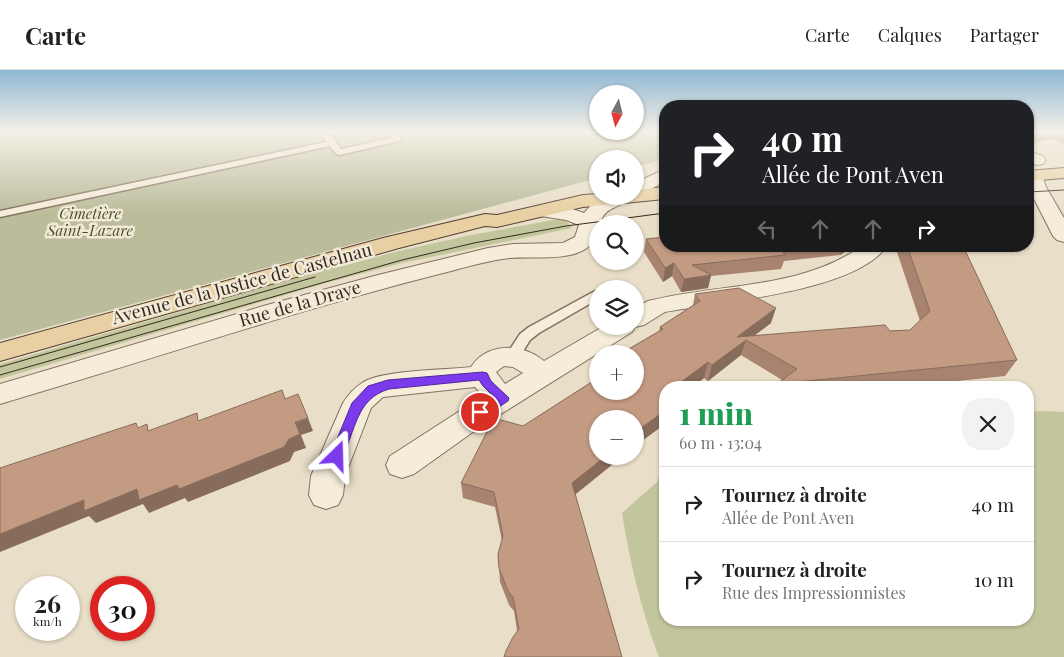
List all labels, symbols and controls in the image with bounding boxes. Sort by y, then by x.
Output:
text: Carte [25,19,86,51]
text: Carte [805,23,850,47]
text: Calques [878,23,942,47]
text: Partager [970,23,1039,47]
north arrow [589,85,644,140]
map controls [589,85,644,465]
text: 40 m [762,114,843,161]
icon: right [679,120,744,185]
button: sound [589,150,644,205]
text: Allée de Pont Aven [762,159,944,189]
park label: Cimetière Saint-Lazare [46,203,133,240]
button: search [589,215,644,270]
icon: left [753,215,781,243]
icon: ahead [806,215,834,243]
icon: ahead [859,215,887,243]
icon: right [912,215,940,243]
street label: Avenue de la Justice de Castelnau [108,237,375,330]
street label: Rue de la Draye [236,274,363,332]
button: layers [589,280,644,335]
button: + [589,345,644,400]
pin [459,391,501,433]
text: 1 min [679,393,753,433]
icon: arrive [466,398,494,426]
button: close [962,398,1014,450]
button: − [589,410,644,465]
position arrow [310,429,362,481]
text: 60 m · 13:04 [679,432,762,453]
text: Tournez à droite [722,481,867,507]
icon: right [679,490,707,518]
text: 40 m [972,491,1014,517]
text: Allée de Pont Aven [722,507,854,528]
text: Tournez à droite [722,556,867,582]
icon: right [679,565,707,593]
text: 10 m [974,566,1014,592]
speed limit sign: 30 [90,576,155,641]
text: Rue des Impressionnistes [722,582,906,603]
text: 26 [34,586,61,619]
text: km/h [33,613,62,629]

